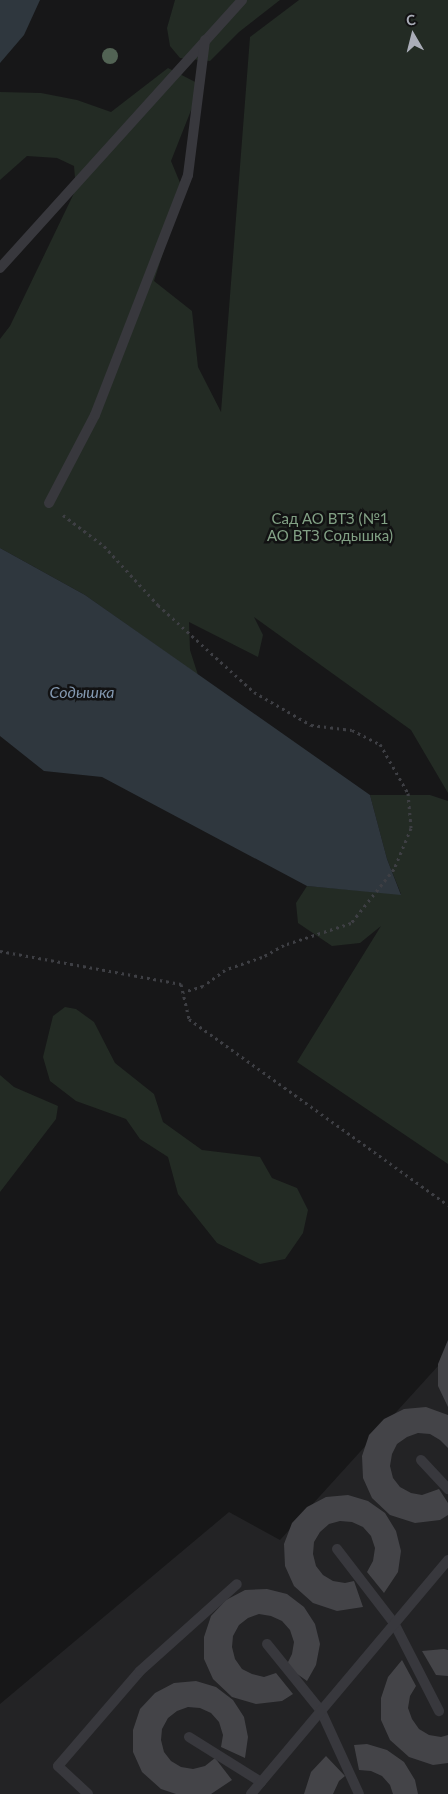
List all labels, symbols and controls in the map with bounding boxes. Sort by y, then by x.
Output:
north arrow [388,10,438,60]
text: С [405,11,417,29]
park label: Сад АО ВТЗ (№1 АО ВТЗ Содышка) [267,509,393,544]
water label: Содышка [49,682,115,702]

